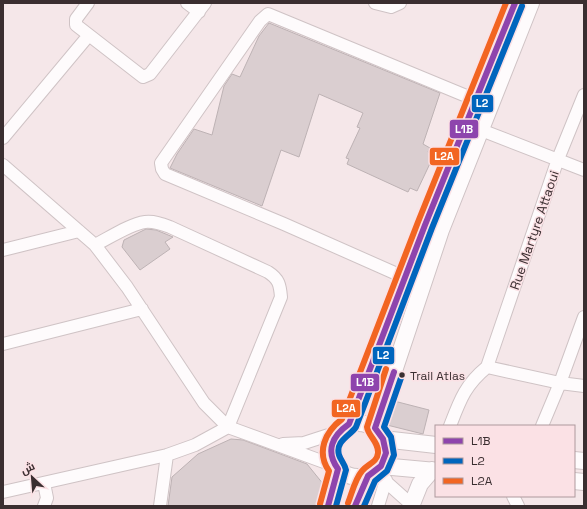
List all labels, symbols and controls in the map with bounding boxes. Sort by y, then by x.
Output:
line badge: L2 [471,94,494,113]
text: L2 [476,96,489,110]
line badge: L1B [449,119,479,139]
text: L1B [455,122,473,136]
line badge: L2A [429,147,460,166]
text: L2A [434,149,454,163]
street label: Rue Martyre Attaoui [506,168,563,292]
line badge: L2 [372,346,395,365]
text: L2 [377,348,390,362]
place label: Trail Atlas [410,368,465,384]
marker: Trail Atlas [397,370,407,380]
line badge: L1B [350,373,380,392]
text: L1B [356,375,374,389]
line badge: L2A [331,399,361,418]
text: L2A [336,401,356,415]
legend [435,425,575,497]
text: L1B [471,433,491,449]
text: L2 [471,453,485,469]
north arrow [12,457,52,497]
text: ش [18,459,37,477]
text: L2A [471,473,493,489]

